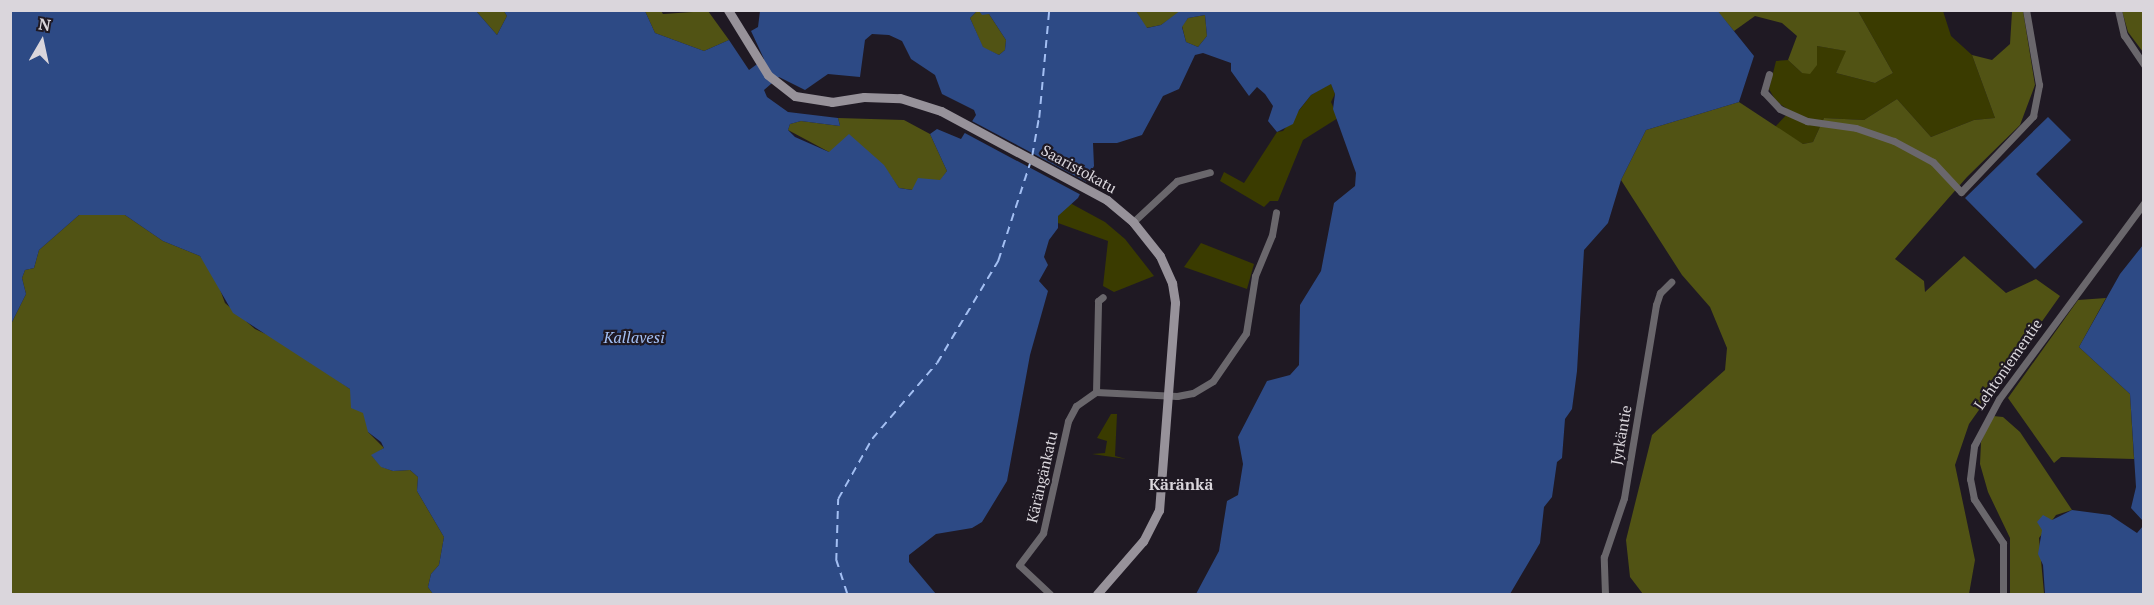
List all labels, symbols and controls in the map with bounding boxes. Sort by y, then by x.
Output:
north arrow [12,12,72,72]
text: N [37,12,53,36]
street label: Saaristokatu [1038,141,1120,197]
street label: Lehtoniementie [1970,315,2046,413]
water label: Kallavesi [603,327,665,347]
street label: Jyrkäntie [1607,404,1635,466]
street label: Kärängänkatu [1023,429,1061,525]
district label: Käränkä [1149,474,1213,494]

